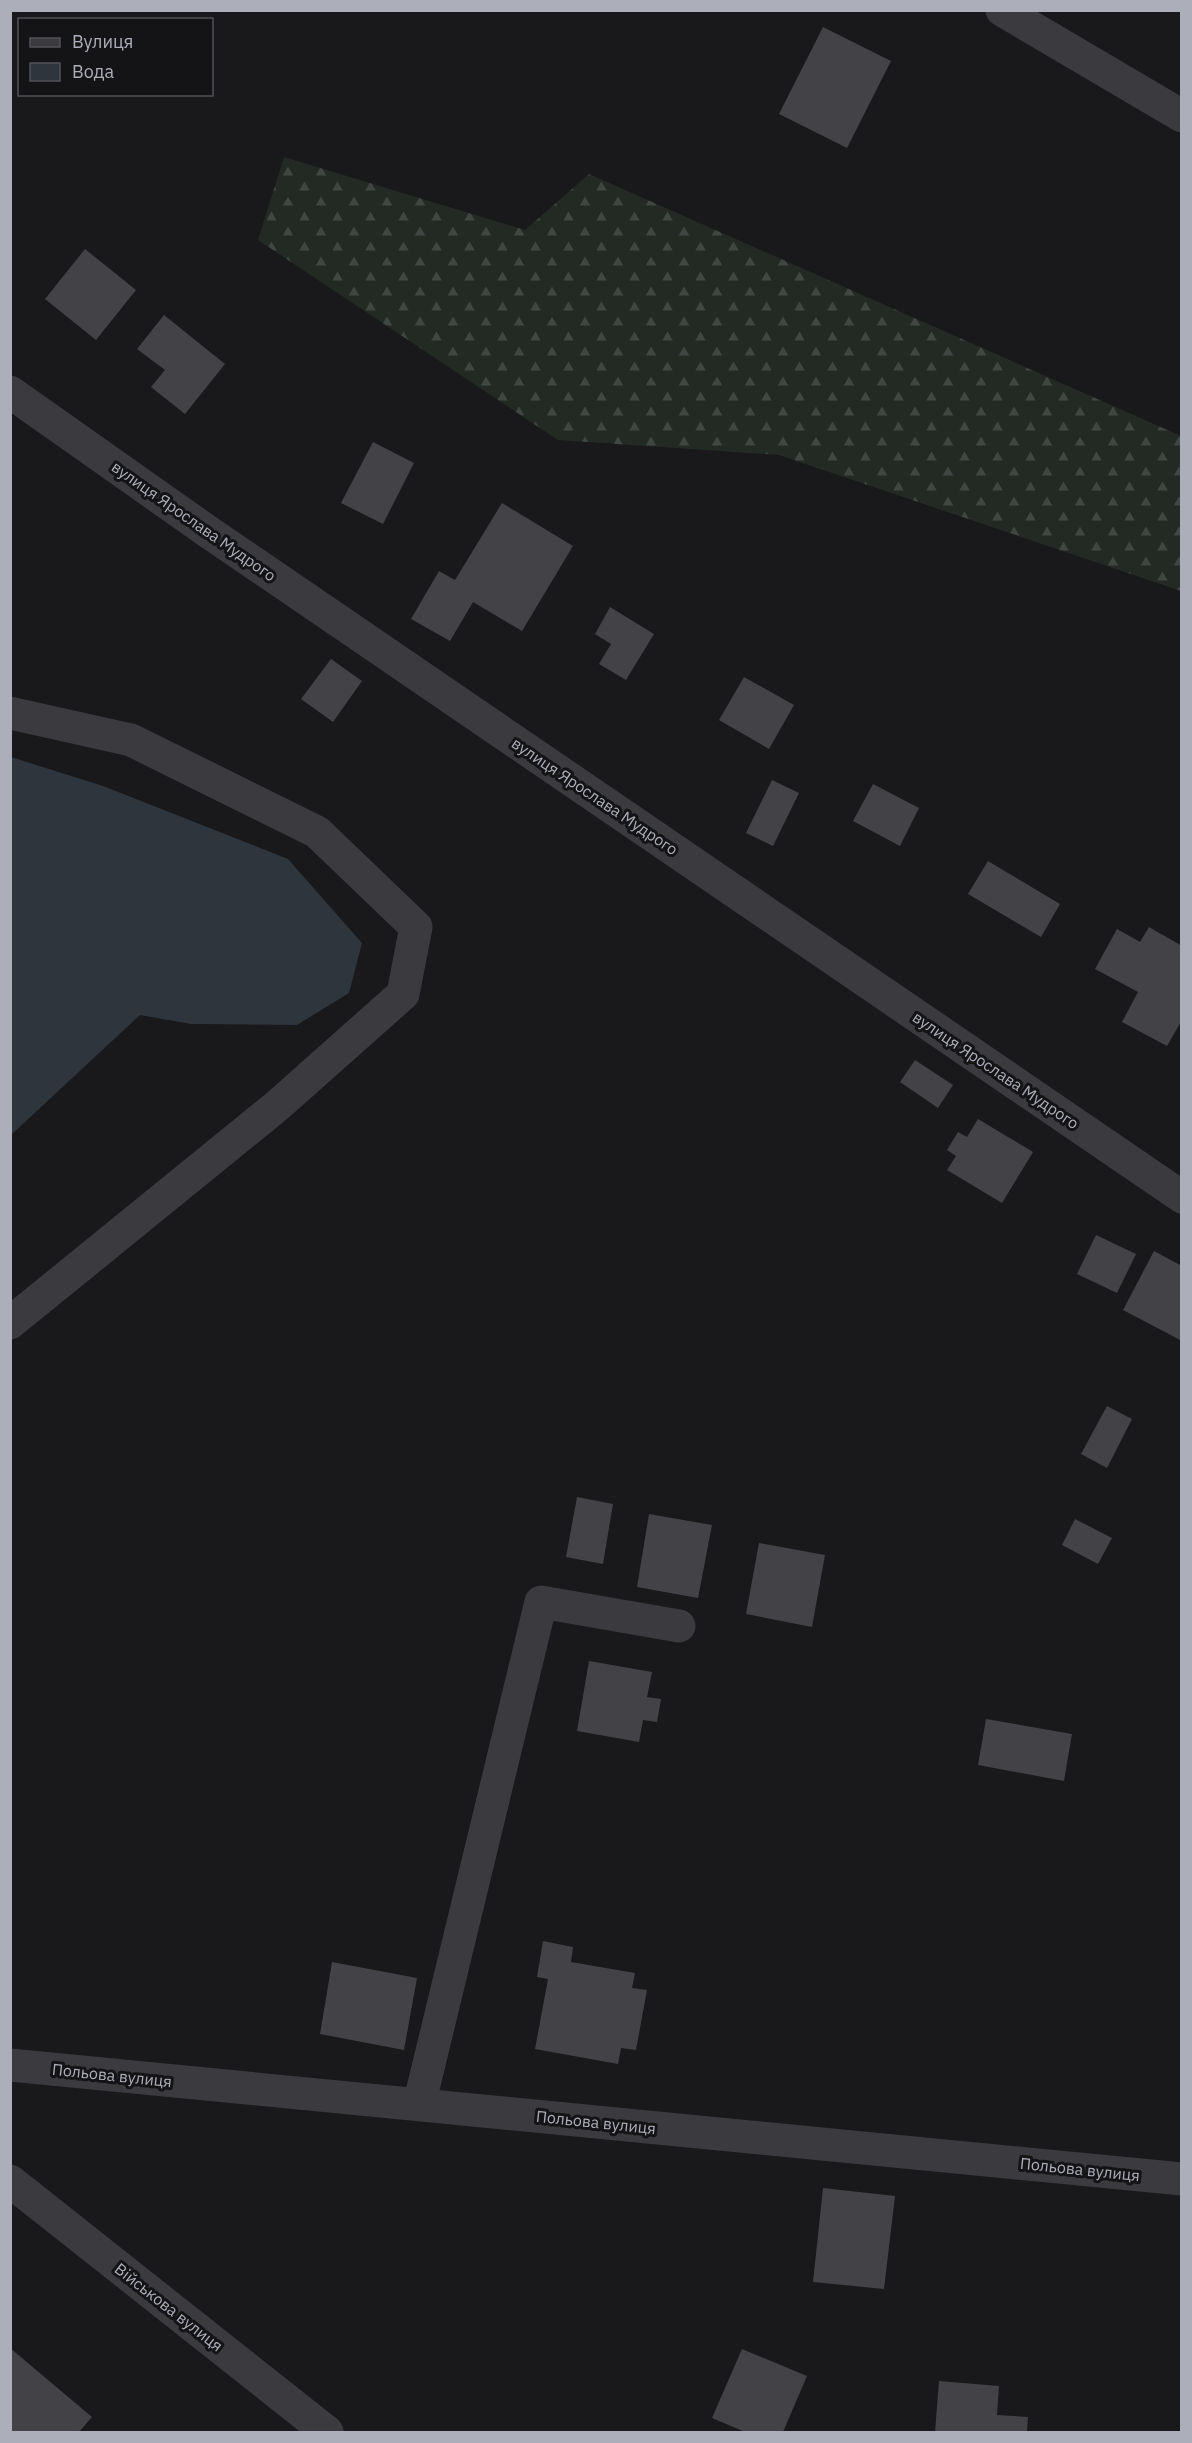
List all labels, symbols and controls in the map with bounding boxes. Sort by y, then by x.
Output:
legend [18,18,213,96]
text: Вулиця [72,30,133,53]
text: Вода [72,60,115,83]
street label: вулиця Ярослава Мудрого [108,457,280,586]
street label: вулиця Ярослава Мудрого [508,733,682,859]
street label: вулиця Ярослава Мудрого [909,1007,1083,1133]
street label: Польова вулиця [51,2059,173,2091]
street label: Польова вулиця [535,2106,657,2138]
street label: Польова вулиця [1019,2153,1141,2185]
street label: Військова вулиця [111,2258,227,2356]

